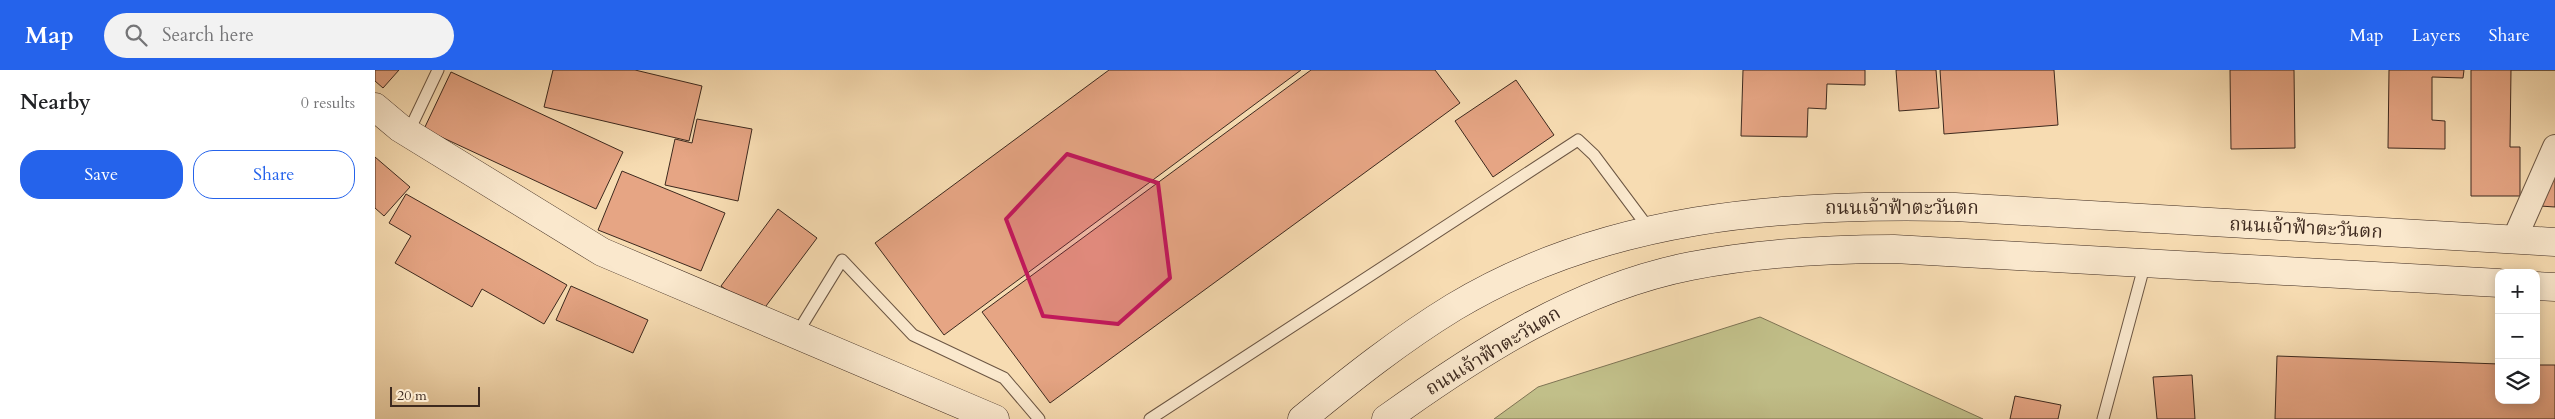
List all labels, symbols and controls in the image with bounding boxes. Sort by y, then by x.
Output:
search box [104,13,454,58]
text: Map [25,19,74,52]
icon: search [122,21,150,49]
text: Search here [162,22,254,48]
text: Map [2349,23,2384,48]
text: Layers [2412,23,2461,48]
text: Share [2489,23,2530,48]
text: Nearby [20,88,91,117]
text: 0 results [301,92,355,114]
button: Save [20,150,183,199]
button: Share [193,150,355,199]
street label: ถนนเจ้าฟ้าตะวันตก [1825,195,1979,221]
street label: ถนนเจ้าฟ้าตะวันตก [2229,211,2383,245]
map controls [2495,269,2540,404]
button: + [2495,269,2540,314]
street label: ถนนเจ้าฟ้าตะวันตก [1420,300,1566,402]
button: − [2495,314,2540,359]
button: layers [2495,359,2540,404]
scale bar [390,384,480,407]
text: 20 m [397,386,427,405]

